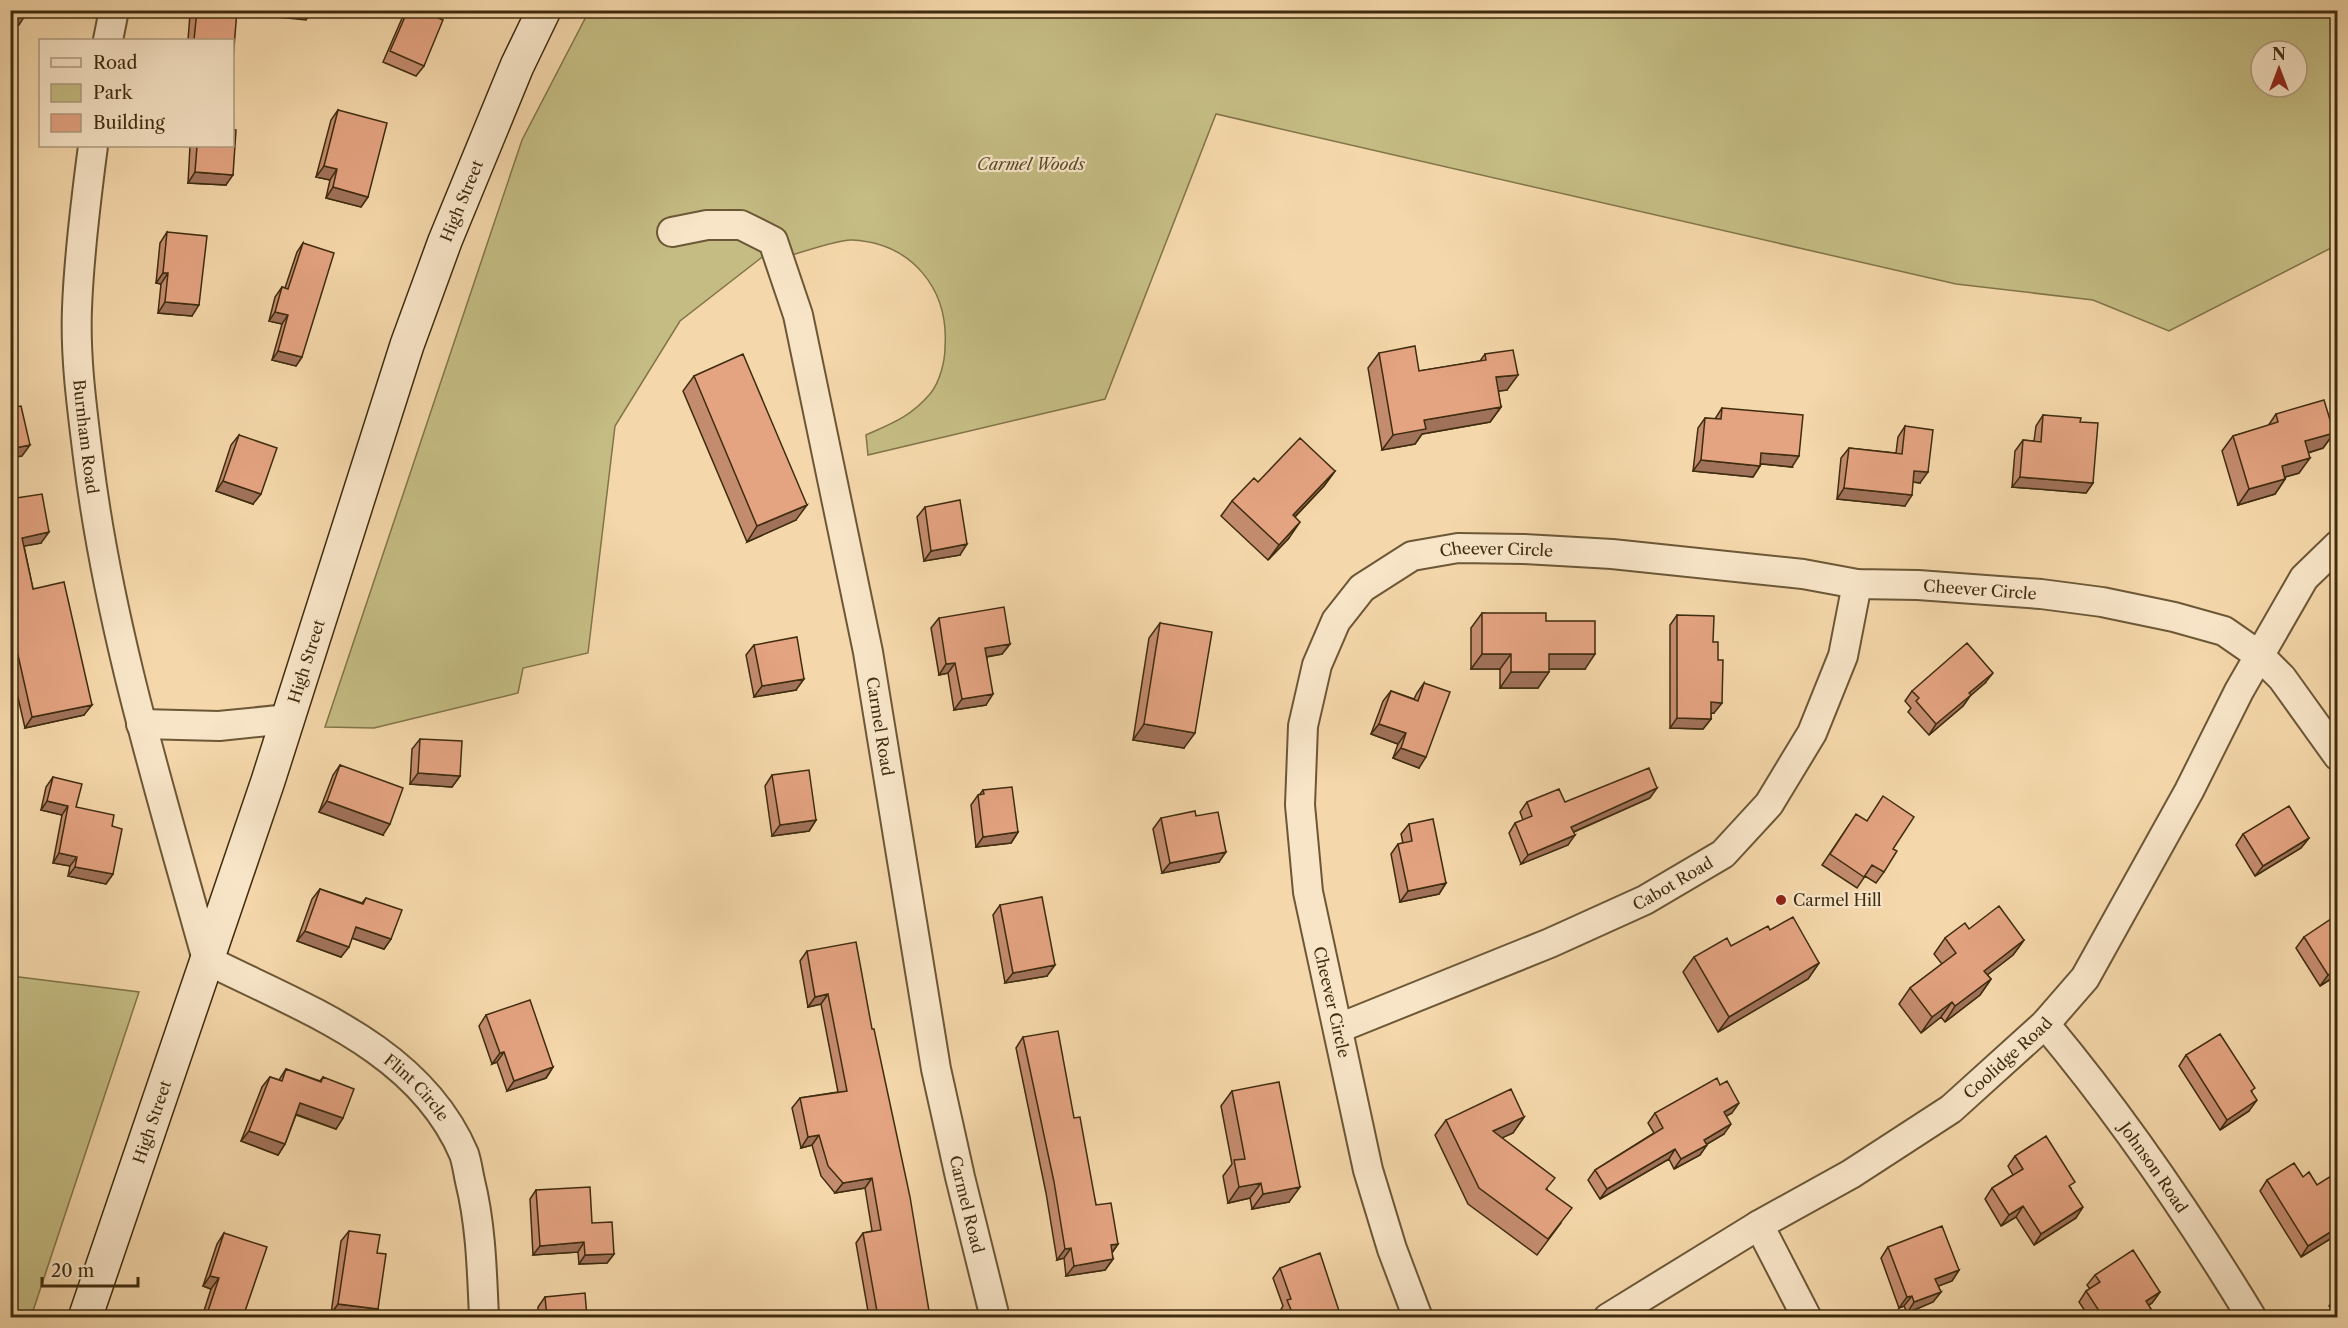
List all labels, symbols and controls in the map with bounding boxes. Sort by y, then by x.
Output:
legend [39,39,234,147]
north arrow [2249,39,2309,99]
text: N [2272,44,2286,64]
text: Road [93,52,138,74]
text: Park [93,82,134,104]
text: Building [93,112,165,134]
park label: Carmel Woods [977,154,1085,174]
street label: High Street [436,157,487,245]
street label: Burnham Road [69,379,103,495]
street label: Cheever Circle [1438,538,1554,561]
street label: Cheever Circle [1923,575,2038,604]
street label: High Street [283,617,329,706]
street label: Carmel Road [862,675,898,777]
street label: Cabot Road [1629,852,1717,914]
place label: Carmel Hill [1793,890,1882,910]
marker: Carmel Hill [1774,893,1788,907]
street label: Cheever Circle [1309,944,1355,1060]
street label: Coolidge Road [1959,1013,2056,1103]
street label: Flint Circle [380,1049,453,1125]
street label: High Street [128,1077,175,1166]
street label: Johnson Road [2113,1116,2192,1217]
street label: Carmel Road [945,1153,989,1255]
scale bar [42,1250,138,1288]
text: 20 m [51,1260,95,1282]

